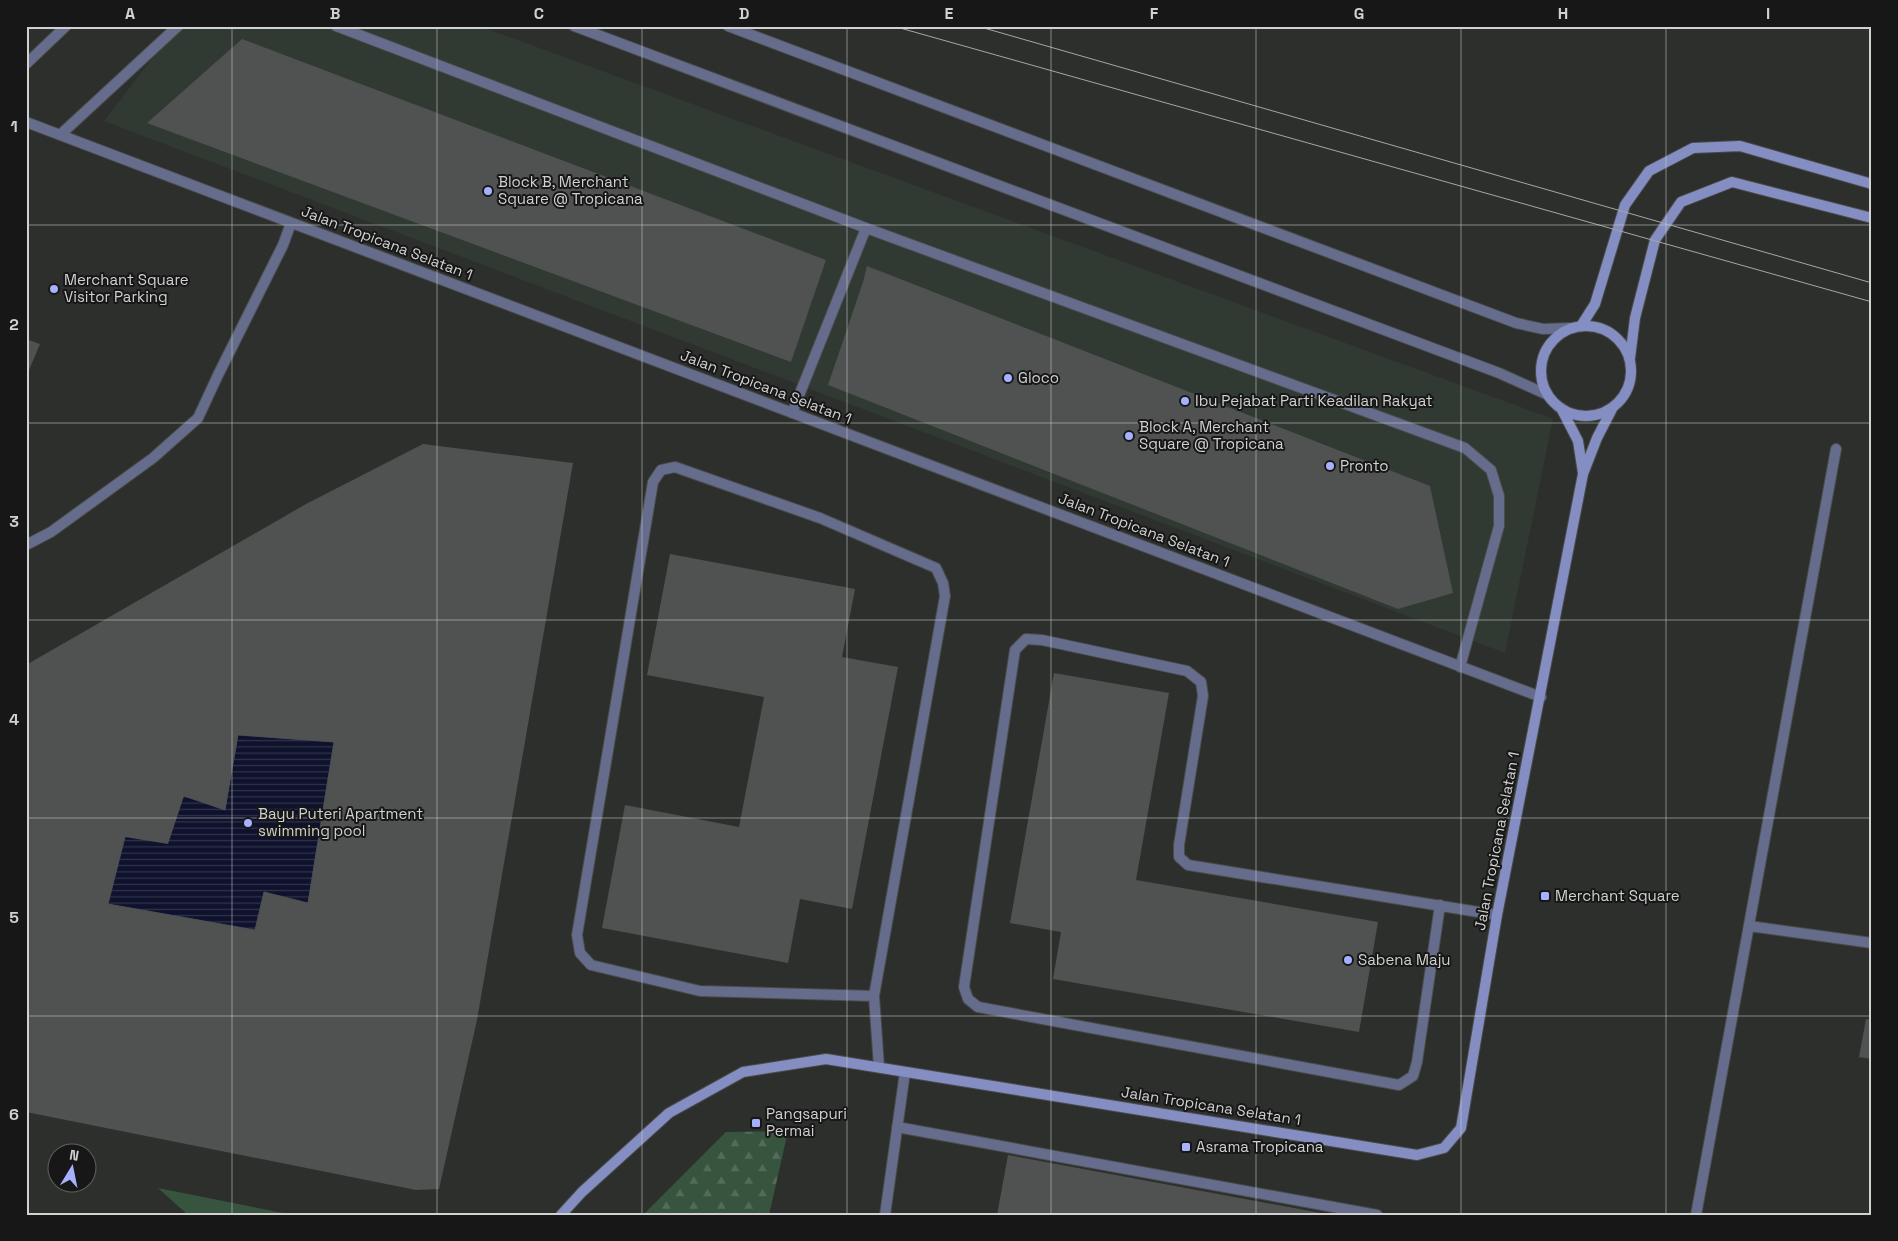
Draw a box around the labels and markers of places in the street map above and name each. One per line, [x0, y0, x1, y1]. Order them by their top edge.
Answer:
place label: Block B, Merchant Square @ Tropicana [498, 172, 643, 208]
marker: Block B, Merchant Square @ Tropicana [482, 185, 494, 197]
place label: Merchant Square Visitor Parking [64, 270, 189, 306]
marker: Merchant Square Visitor Parking [48, 283, 60, 295]
place label: Gloco [1018, 368, 1059, 387]
marker: Gloco [1002, 372, 1014, 384]
place label: Ibu Pejabat Parti Keadilan Rakyat [1195, 391, 1433, 410]
marker: Ibu Pejabat Parti Keadilan Rakyat [1179, 395, 1191, 407]
place label: Block A, Merchant Square @ Tropicana [1139, 417, 1284, 453]
marker: Block A, Merchant Square @ Tropicana [1123, 430, 1135, 442]
place label: Pronto [1340, 456, 1389, 475]
marker: Pronto [1324, 460, 1336, 472]
place label: Bayu Puteri Apartment swimming pool [258, 804, 423, 840]
marker: Bayu Puteri Apartment swimming pool [242, 817, 254, 829]
place label: Merchant Square [1555, 886, 1680, 905]
marker: Merchant Square [1539, 890, 1551, 902]
place label: Sabena Maju [1358, 950, 1451, 969]
marker: Sabena Maju [1342, 954, 1354, 966]
place label: Pangsapuri Permai [766, 1104, 847, 1140]
marker: Pangsapuri Permai [750, 1117, 762, 1129]
place label: Asrama Tropicana [1196, 1137, 1324, 1156]
marker: Asrama Tropicana [1180, 1141, 1192, 1153]

